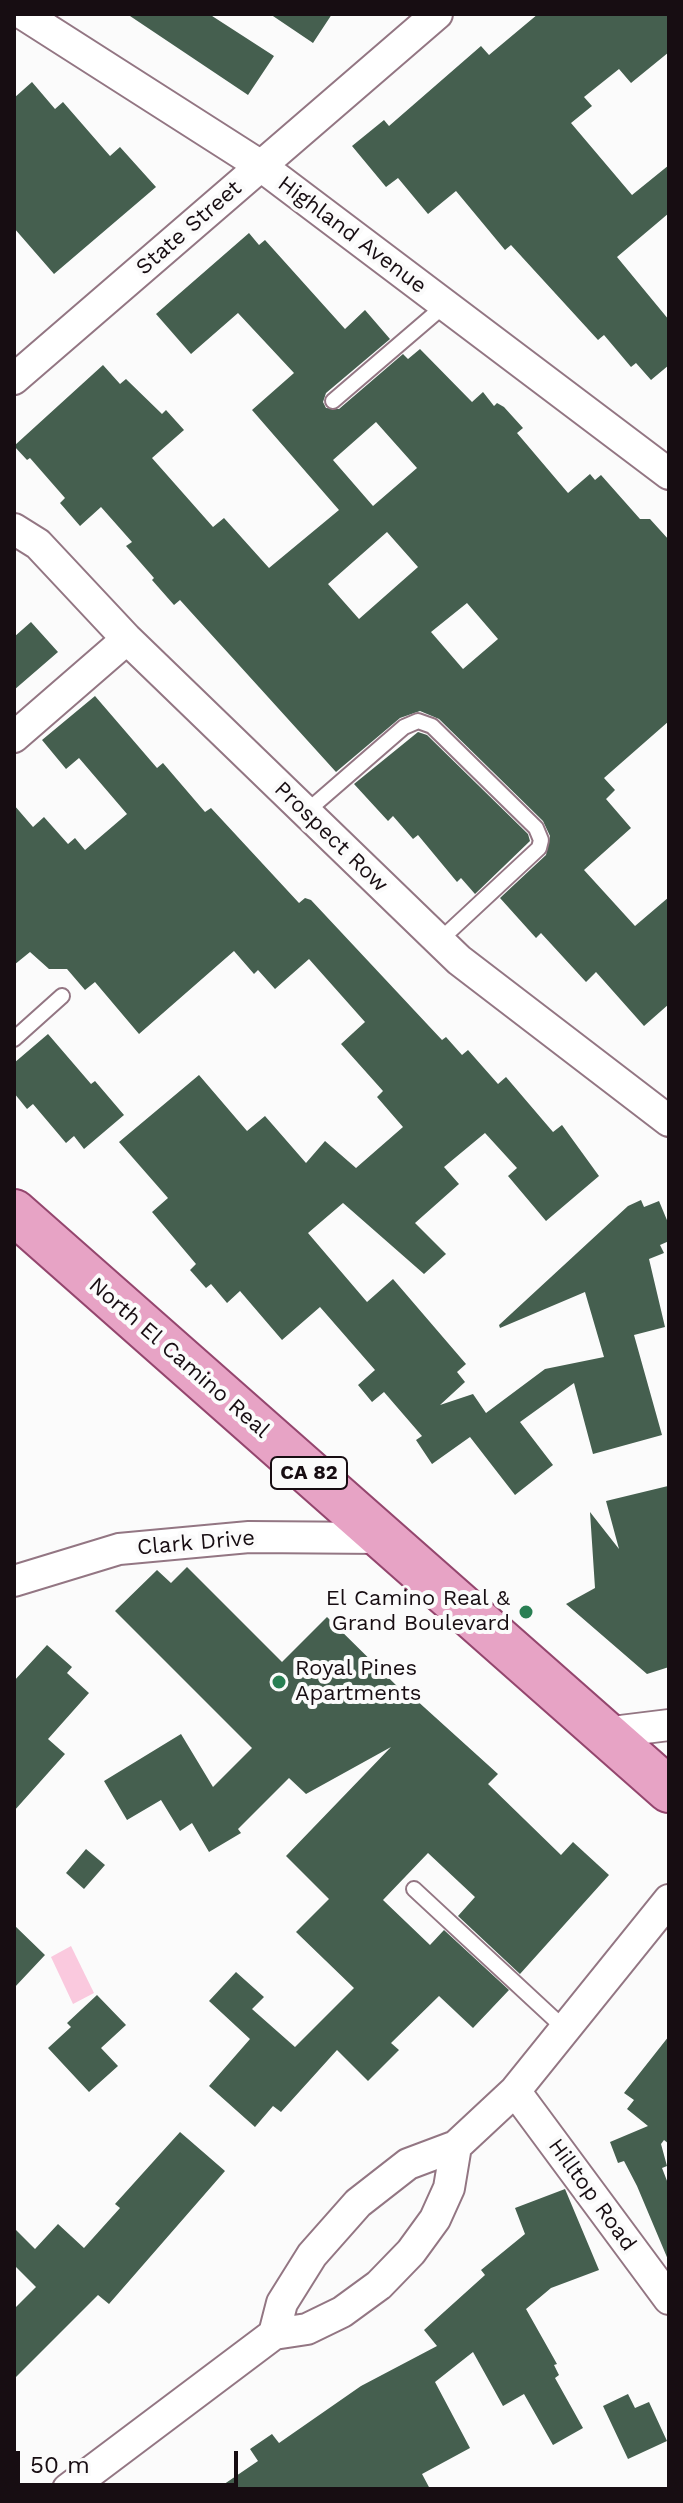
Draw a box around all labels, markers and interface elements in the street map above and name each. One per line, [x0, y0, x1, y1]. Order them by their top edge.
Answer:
street label: Highland Avenue [272, 171, 432, 299]
street label: State Street [131, 175, 247, 281]
street label: Prospect Row [269, 776, 393, 898]
street label: North El Camino Real [83, 1272, 275, 1444]
road number: CA 82 [271, 1457, 347, 1489]
street label: Clark Drive [136, 1525, 256, 1561]
place label: El Camino Real & Grand Boulevard [326, 1586, 510, 1638]
marker: El Camino Real & Grand Boulevard [517, 1603, 535, 1621]
place label: Royal Pines Apartments [295, 1656, 421, 1708]
marker: Royal Pines Apartments [270, 1673, 288, 1691]
street label: Hilltop Road [542, 2134, 642, 2256]
scale bar [20, 2435, 242, 2485]
text: 50 m [30, 2451, 90, 2479]

